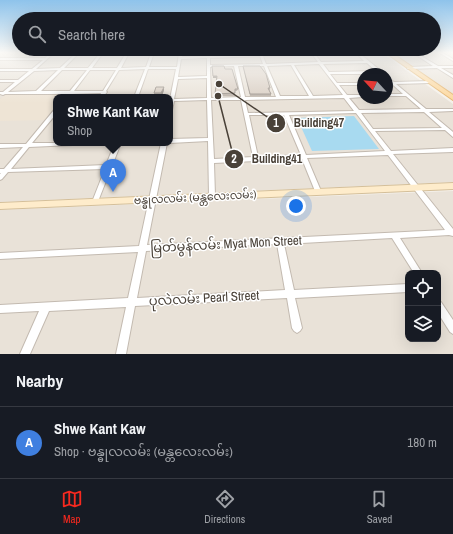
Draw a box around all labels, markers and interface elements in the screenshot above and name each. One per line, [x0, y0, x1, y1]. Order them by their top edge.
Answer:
search box [12, 12, 441, 56]
icon: search [26, 23, 48, 45]
text: Search here [58, 24, 125, 45]
north arrow [357, 68, 393, 104]
popup [53, 94, 173, 146]
text: Shwe Kant Kaw [67, 101, 159, 122]
callout: Building47 [266, 111, 352, 135]
text: 1 [273, 115, 279, 131]
text: Building47 [294, 115, 345, 131]
text: Shop [67, 122, 92, 139]
callout: Building41 [224, 147, 310, 171]
text: 2 [231, 151, 237, 167]
text: Building41 [252, 151, 303, 167]
pin: A [100, 159, 126, 192]
street label: ဗန္ဓုလလမ်း (မန္တလေးလမ်း) [133, 187, 257, 209]
your location [286, 196, 306, 216]
street label: မြတ်မွန်လမ်း Myat Mon Street [150, 232, 302, 258]
map controls [405, 270, 441, 342]
button: locate [405, 270, 441, 306]
street label: ပုလဲလမ်း Pearl Street [148, 287, 260, 311]
button: layers [405, 306, 441, 342]
text: Nearby [16, 369, 63, 392]
text: Shwe Kant Kaw [54, 418, 146, 439]
text: A [25, 434, 33, 451]
text: 180 m [407, 434, 437, 451]
text: Shop · ဗန္ဓုလလမ်း (မန္တလေးလမ်း) [54, 443, 233, 460]
tab: Map [61, 488, 83, 526]
tab: Directions [204, 488, 245, 526]
tab: Saved [367, 488, 392, 526]

